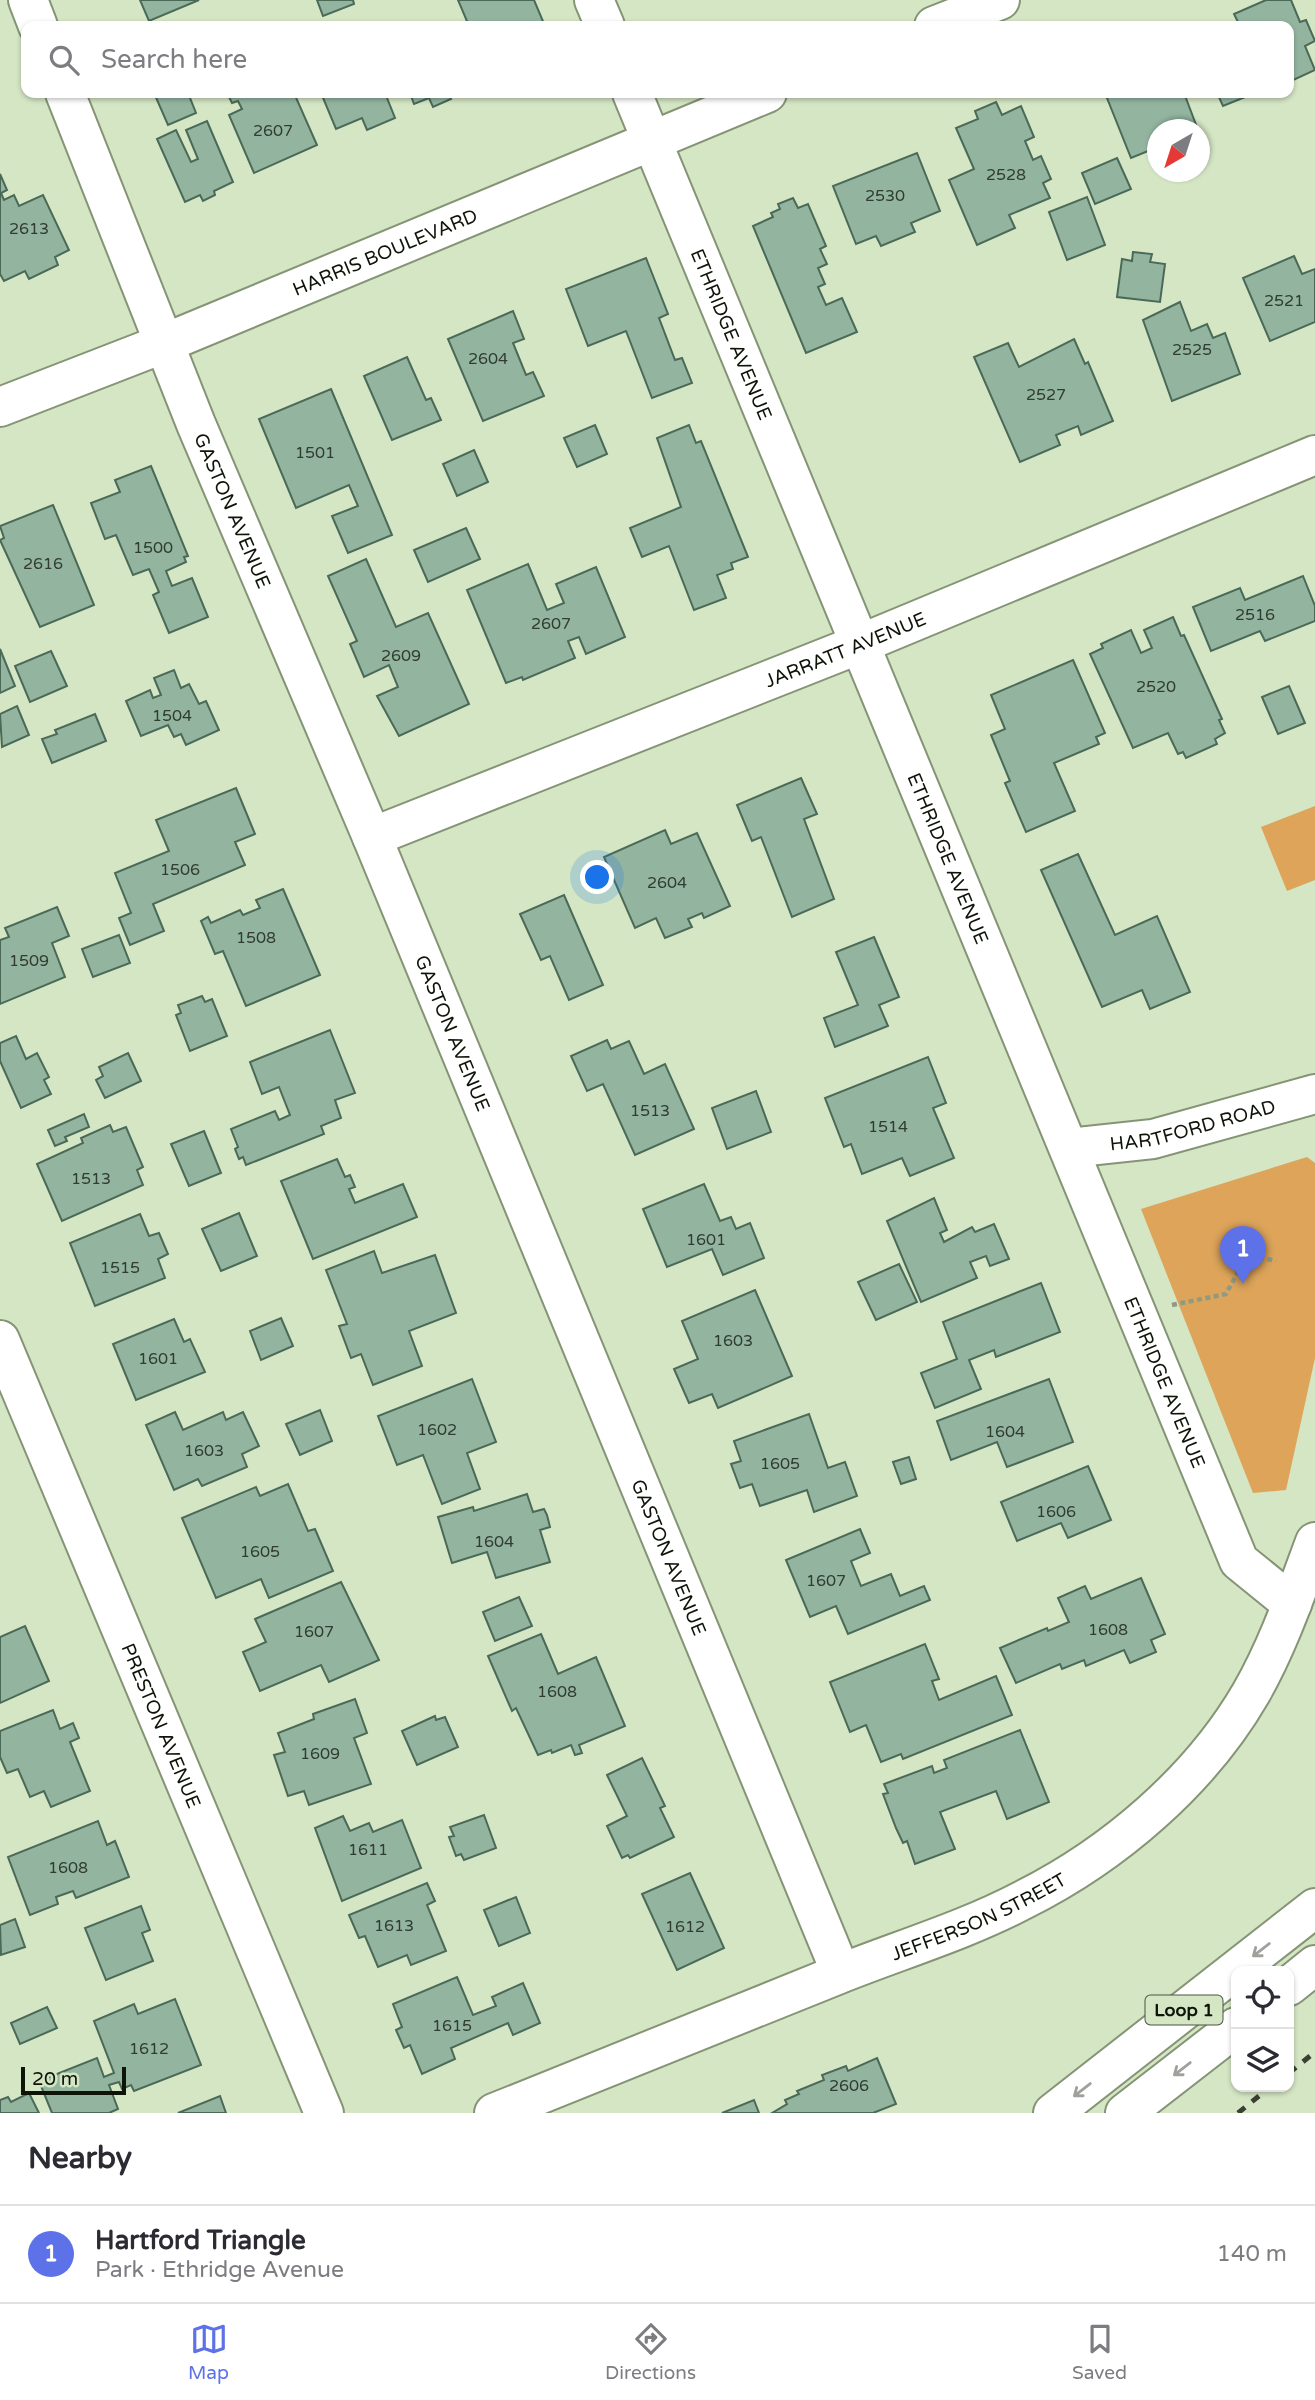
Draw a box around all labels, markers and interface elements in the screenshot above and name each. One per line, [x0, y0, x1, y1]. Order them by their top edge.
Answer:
search box [21, 21, 1294, 98]
icon: search [45, 41, 83, 79]
text: Search here [101, 44, 247, 75]
north arrow [1147, 119, 1210, 182]
house number: 2607 [253, 121, 293, 141]
house number: 2528 [986, 165, 1026, 185]
house number: 2530 [865, 186, 905, 206]
street label: HARRIS BOULEVARD [289, 204, 481, 301]
house number: 2613 [9, 219, 49, 239]
street label: ETHRIDGE AVENUE [686, 246, 776, 423]
house number: 2521 [1264, 291, 1304, 311]
house number: 2525 [1172, 340, 1212, 360]
house number: 2604 [468, 349, 508, 369]
house number: 2527 [1026, 385, 1066, 405]
street label: GASTON AVENUE [189, 430, 275, 592]
house number: 1501 [295, 443, 335, 463]
house number: 1500 [133, 538, 173, 558]
house number: 2616 [23, 554, 63, 574]
house number: 2516 [1235, 605, 1275, 625]
street label: JARRATT AVENUE [762, 608, 929, 693]
house number: 2607 [531, 614, 571, 634]
house number: 2609 [381, 646, 421, 666]
house number: 2520 [1136, 677, 1176, 697]
house number: 1504 [152, 706, 192, 726]
street label: ETHRIDGE AVENUE [902, 770, 993, 947]
house number: 1506 [160, 860, 200, 880]
your location [580, 860, 614, 894]
house number: 2604 [647, 873, 687, 893]
house number: 1508 [236, 928, 276, 948]
house number: 1509 [9, 951, 49, 971]
street label: GASTON AVENUE [410, 952, 494, 1115]
street label: HARTFORD ROAD [1109, 1095, 1278, 1156]
house number: 1513 [630, 1101, 670, 1121]
house number: 1514 [868, 1117, 908, 1137]
house number: 1513 [71, 1169, 111, 1189]
pin: 1 [1220, 1226, 1266, 1284]
house number: 1601 [686, 1230, 726, 1250]
house number: 1515 [100, 1258, 140, 1278]
street label: ETHRIDGE AVENUE [1119, 1294, 1209, 1471]
house number: 1603 [713, 1331, 753, 1351]
house number: 1601 [138, 1349, 178, 1369]
house number: 1602 [417, 1420, 457, 1440]
house number: 1604 [985, 1422, 1025, 1442]
house number: 1603 [184, 1441, 224, 1461]
house number: 1605 [760, 1454, 800, 1474]
street label: GASTON AVENUE [626, 1476, 710, 1639]
house number: 1606 [1036, 1502, 1076, 1522]
house number: 1604 [474, 1532, 514, 1552]
house number: 1605 [240, 1542, 280, 1562]
house number: 1607 [806, 1571, 846, 1591]
house number: 1608 [1088, 1620, 1128, 1640]
house number: 1607 [294, 1622, 334, 1642]
street label: PRESTON AVENUE [116, 1640, 205, 1812]
house number: 1608 [537, 1682, 577, 1702]
house number: 1609 [300, 1744, 340, 1764]
house number: 1611 [348, 1840, 388, 1860]
house number: 1608 [48, 1858, 88, 1878]
street label: JEFFERSON STREET [888, 1868, 1071, 1965]
house number: 1613 [374, 1916, 414, 1936]
house number: 1612 [665, 1917, 705, 1937]
one-way arrow [1253, 1942, 1271, 1958]
map controls [1231, 1966, 1294, 2092]
button: locate [1231, 1966, 1294, 2029]
road number: Loop 1 [1146, 1996, 1222, 2024]
house number: 1615 [432, 2016, 472, 2036]
button: layers [1231, 2029, 1294, 2092]
house number: 1612 [129, 2039, 169, 2059]
one-way arrow [1174, 2061, 1192, 2076]
scale bar [21, 2064, 126, 2096]
text: 20 m [32, 2068, 78, 2090]
house number: 2606 [829, 2076, 869, 2096]
one-way arrow [1073, 2083, 1092, 2098]
text: Nearby [28, 2140, 132, 2177]
text: Hartford Triangle [95, 2225, 306, 2256]
text: 1 [44, 2240, 58, 2268]
text: 140 m [1217, 2240, 1287, 2268]
text: Park · Ethridge Avenue [95, 2256, 344, 2284]
tab: Map [188, 2320, 229, 2384]
tab: Directions [605, 2320, 696, 2384]
tab: Saved [1072, 2320, 1127, 2384]

